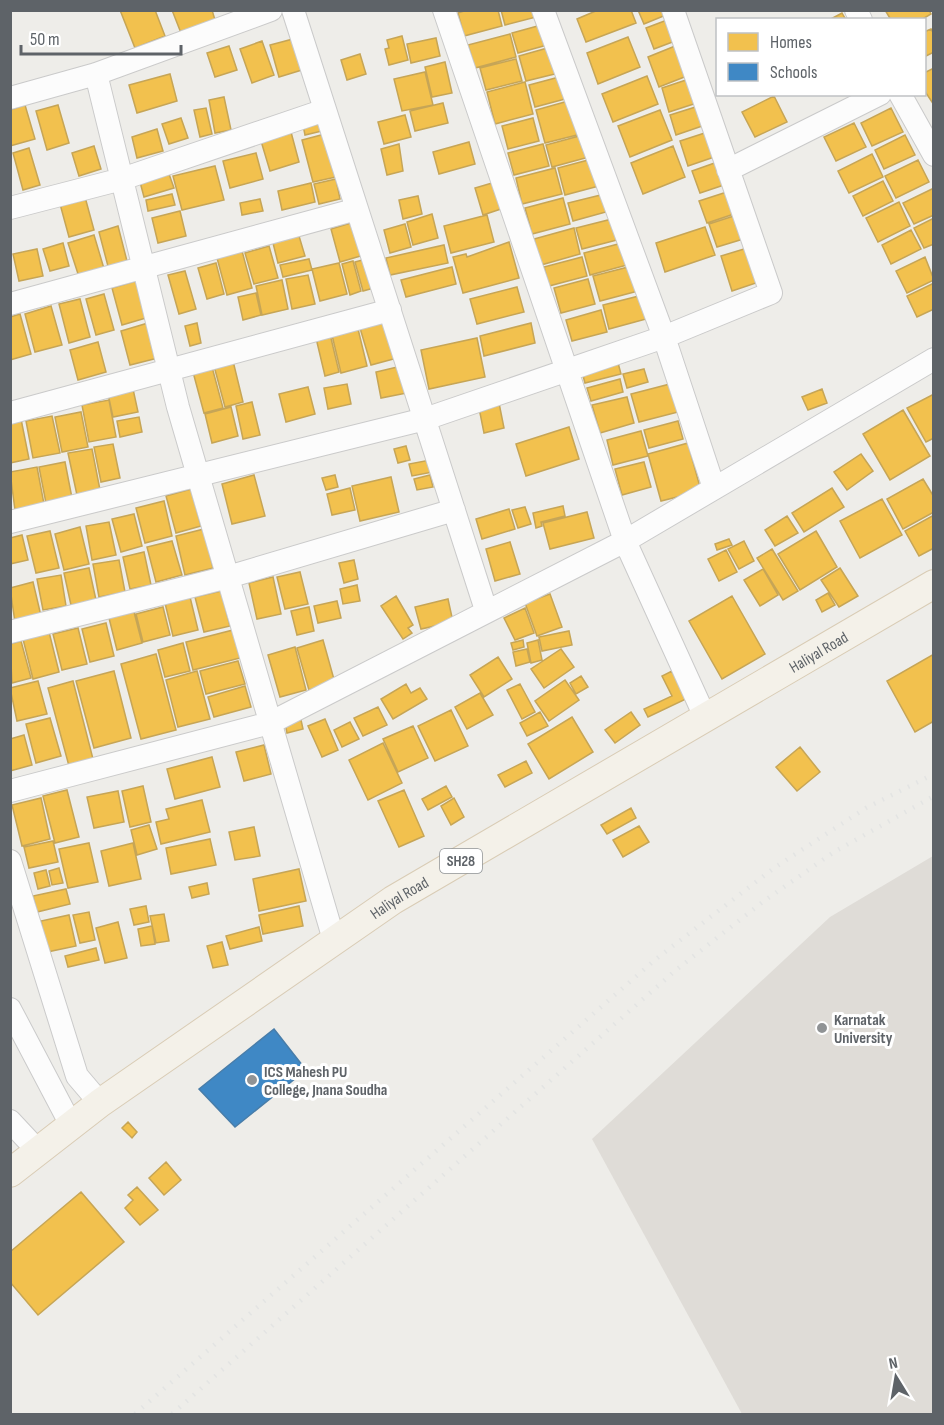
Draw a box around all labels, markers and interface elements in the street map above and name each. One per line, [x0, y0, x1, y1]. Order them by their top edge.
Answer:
scale bar [21, 18, 182, 56]
legend [716, 18, 926, 96]
text: 50 m [30, 29, 60, 50]
text: Homes [770, 32, 812, 53]
text: Schools [770, 62, 817, 83]
street label: Haliyal Road [786, 628, 852, 677]
road number: SH28 [440, 849, 482, 873]
street label: Haliyal Road [367, 873, 432, 924]
place label: Karnatak University [834, 1011, 893, 1048]
marker: Karnatak University [815, 1021, 829, 1035]
place label: ICS Mahesh PU College, Jnana Soudha [264, 1063, 387, 1100]
marker: ICS Mahesh PU College, Jnana Soudha [245, 1073, 259, 1087]
north arrow [866, 1347, 926, 1407]
text: N [887, 1354, 899, 1374]

